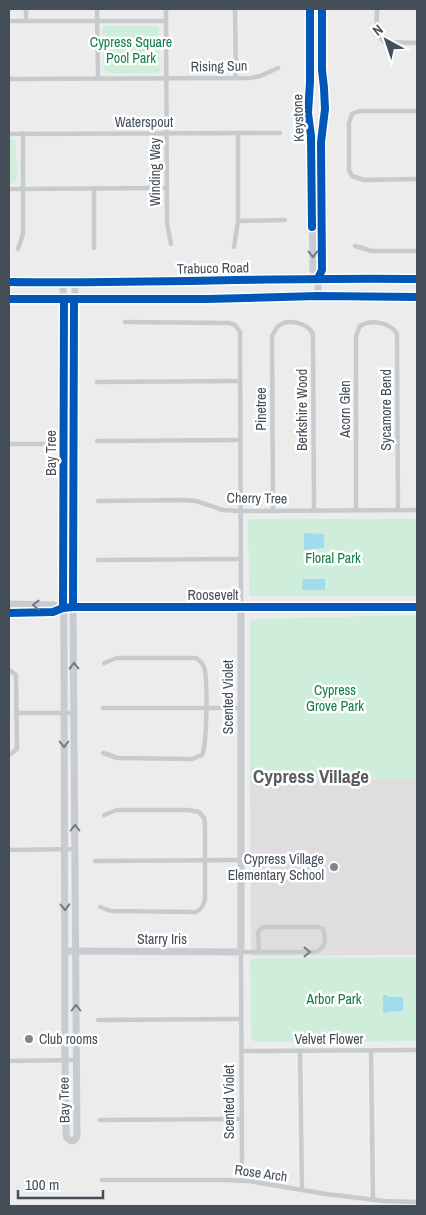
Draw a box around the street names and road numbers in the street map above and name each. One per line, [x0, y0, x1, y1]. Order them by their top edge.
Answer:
street label: Rising Sun [190, 57, 248, 75]
street label: Keystone [288, 94, 308, 142]
street label: Waterspout [115, 113, 173, 131]
street label: Winding Way [146, 138, 164, 206]
street label: Trabuco Road [177, 258, 249, 278]
street label: Berkshire Wood [293, 369, 311, 451]
street label: Sycamore Bend [377, 369, 395, 451]
street label: Acorn Glen [336, 380, 354, 439]
street label: Pinetree [252, 387, 270, 431]
street label: Bay Tree [42, 430, 60, 476]
street label: Cherry Tree [227, 488, 287, 508]
street label: Roosevelt [187, 586, 239, 604]
street label: Scented Violet [219, 660, 237, 734]
street label: Starry Iris [137, 930, 187, 948]
street label: Velvet Flower [295, 1030, 364, 1048]
street label: Scented Violet [220, 1065, 238, 1139]
street label: Bay Tree [55, 1077, 73, 1123]
street label: Rose Arch [234, 1160, 288, 1186]

